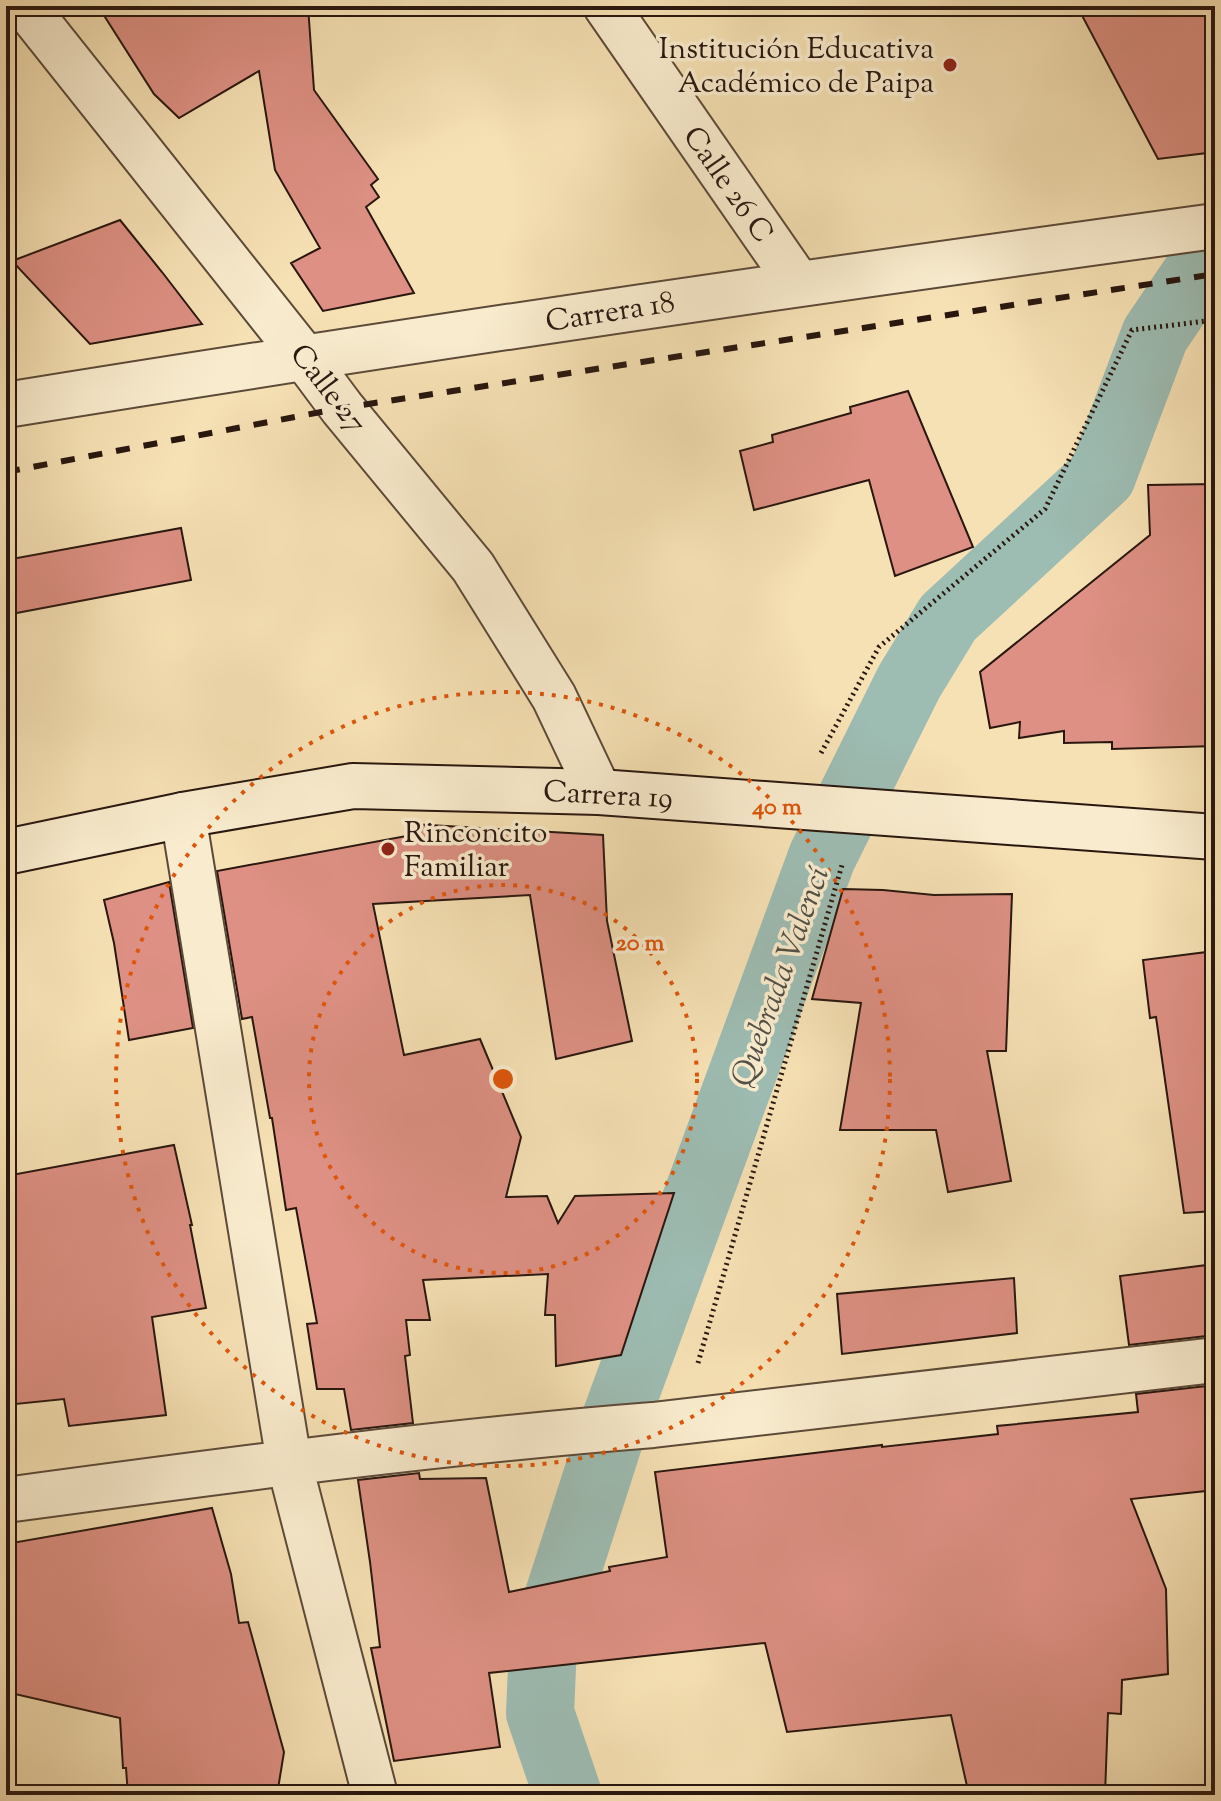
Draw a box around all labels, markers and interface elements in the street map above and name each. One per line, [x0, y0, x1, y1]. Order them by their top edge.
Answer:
place label: Institución Educativa Académico de Paipa [659, 29, 934, 106]
marker: Institución Educativa Académico de Paipa [941, 56, 959, 74]
street label: Calle 26 C [671, 118, 783, 253]
street label: Carrera 18 [543, 282, 678, 345]
street label: Calle 27 [278, 336, 376, 444]
street label: Carrera 19 [542, 772, 674, 821]
text: 40 m [751, 791, 802, 825]
place label: Rinconcito Familiar [404, 813, 548, 890]
marker: Rinconcito Familiar [379, 840, 397, 858]
water label: Quebrada Valencí [721, 860, 843, 1093]
text: 20 m [616, 927, 665, 961]
centre of rings [489, 1065, 517, 1093]

